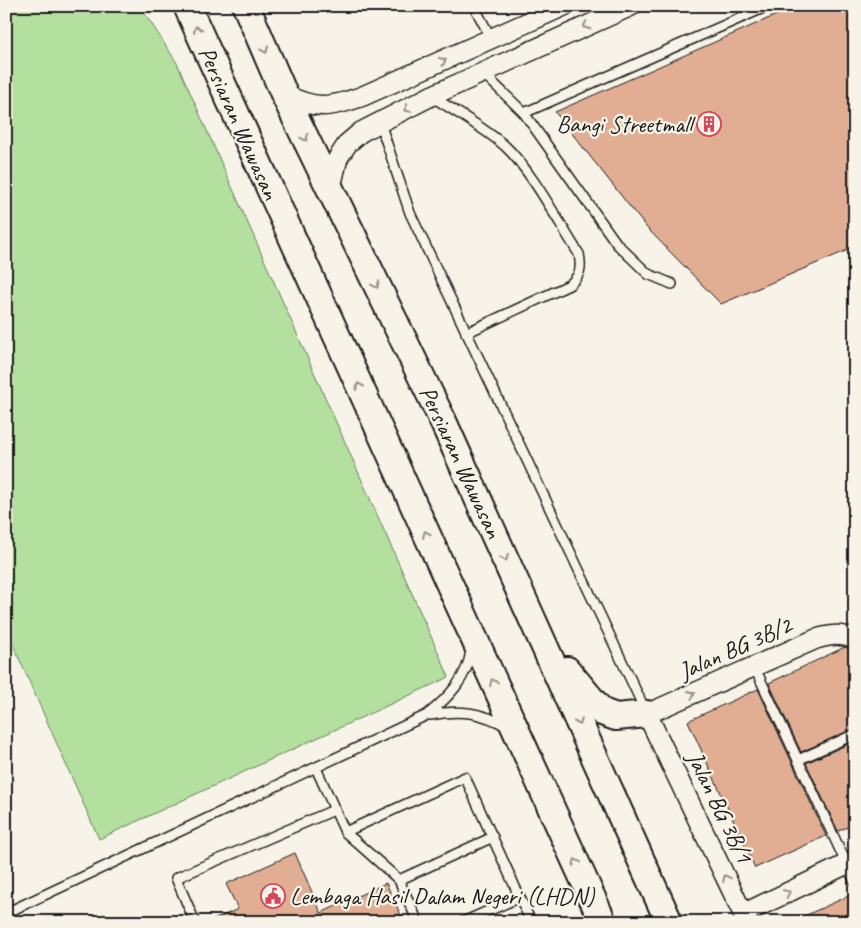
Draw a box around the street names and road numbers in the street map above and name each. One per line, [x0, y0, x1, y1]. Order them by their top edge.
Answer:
street label: Persiaran Wawasan [192, 42, 287, 205]
street label: Persiaran Wawasan [413, 381, 510, 544]
street label: Jalan BG 3B/2 [673, 609, 798, 687]
street label: Jalan BG 3B/1 [680, 746, 760, 869]

